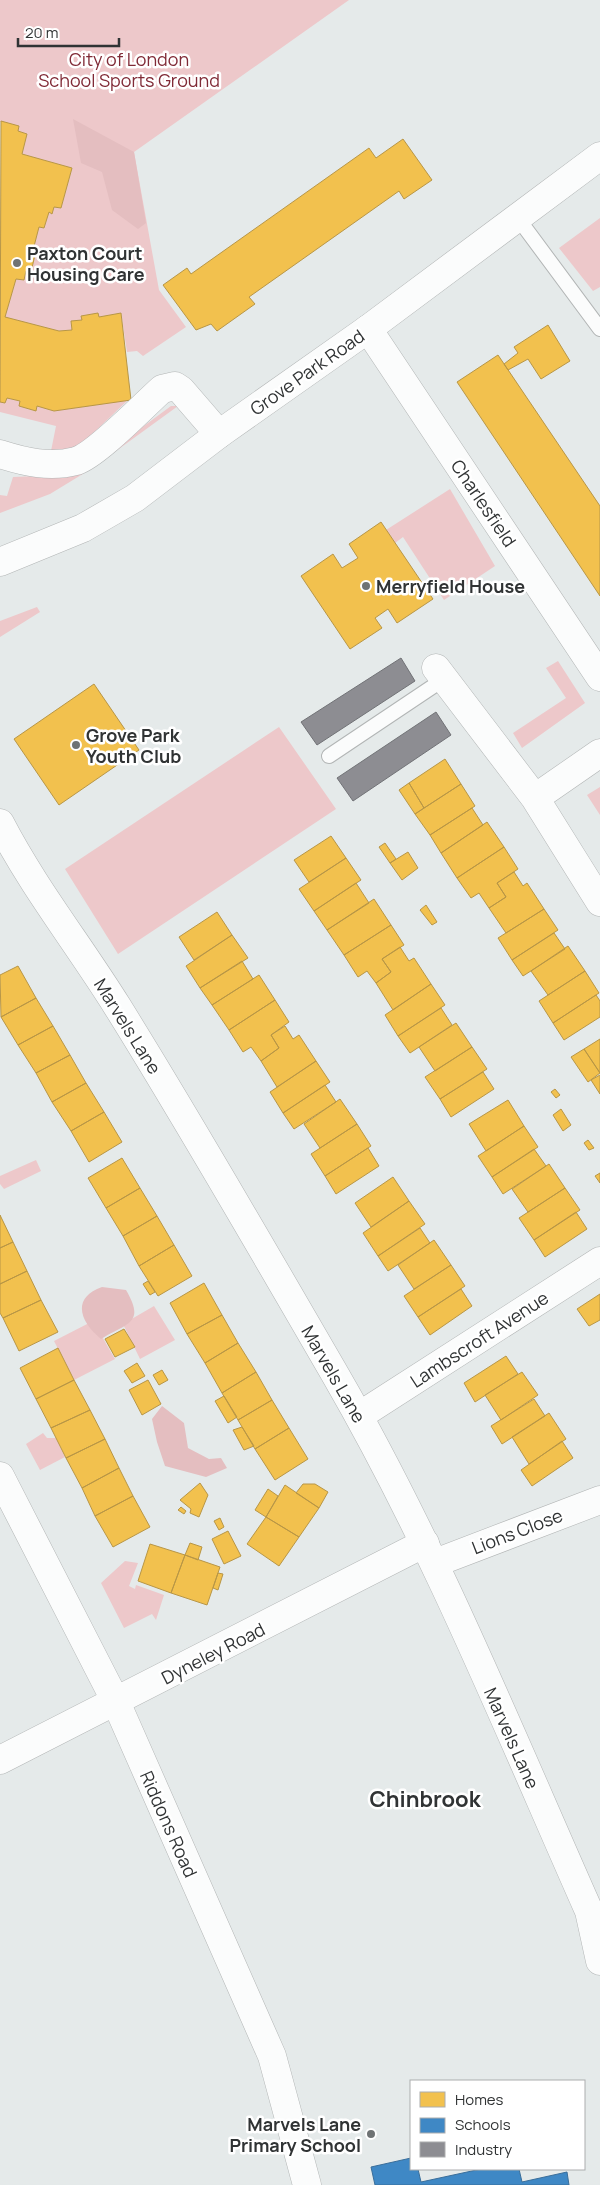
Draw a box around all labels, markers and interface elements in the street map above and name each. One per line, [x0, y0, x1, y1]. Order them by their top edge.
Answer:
scale bar [18, 15, 119, 47]
text: 20 m [25, 22, 58, 43]
park label: City of London School Sports Ground [38, 47, 220, 92]
place label: Paxton Court Housing Care [27, 241, 145, 286]
marker: Paxton Court Housing Care [11, 257, 23, 269]
street label: Grove Park Road [245, 324, 369, 420]
street label: Charlesfield [446, 455, 522, 551]
place label: Merryfield House [376, 574, 525, 598]
marker: Merryfield House [360, 580, 372, 592]
place label: Grove Park Youth Club [86, 723, 181, 768]
marker: Grove Park Youth Club [70, 739, 82, 751]
street label: Marvels Lane [89, 974, 167, 1078]
street label: Lambscroft Avenue [405, 1285, 553, 1393]
street label: Marvels Lane [296, 1321, 372, 1427]
street label: Lions Close [468, 1503, 566, 1559]
street label: Dyneley Road [157, 1617, 269, 1689]
street label: Marvels Lane [479, 1684, 545, 1792]
street label: Riddons Road [135, 1767, 203, 1881]
district label: Chinbrook [369, 1784, 482, 1814]
legend [410, 2080, 585, 2170]
text: Homes [455, 2089, 504, 2110]
place label: Marvels Lane Primary School [229, 2112, 361, 2157]
text: Schools [455, 2114, 511, 2135]
marker: Marvels Lane Primary School [365, 2128, 377, 2140]
text: Industry [455, 2139, 512, 2160]

